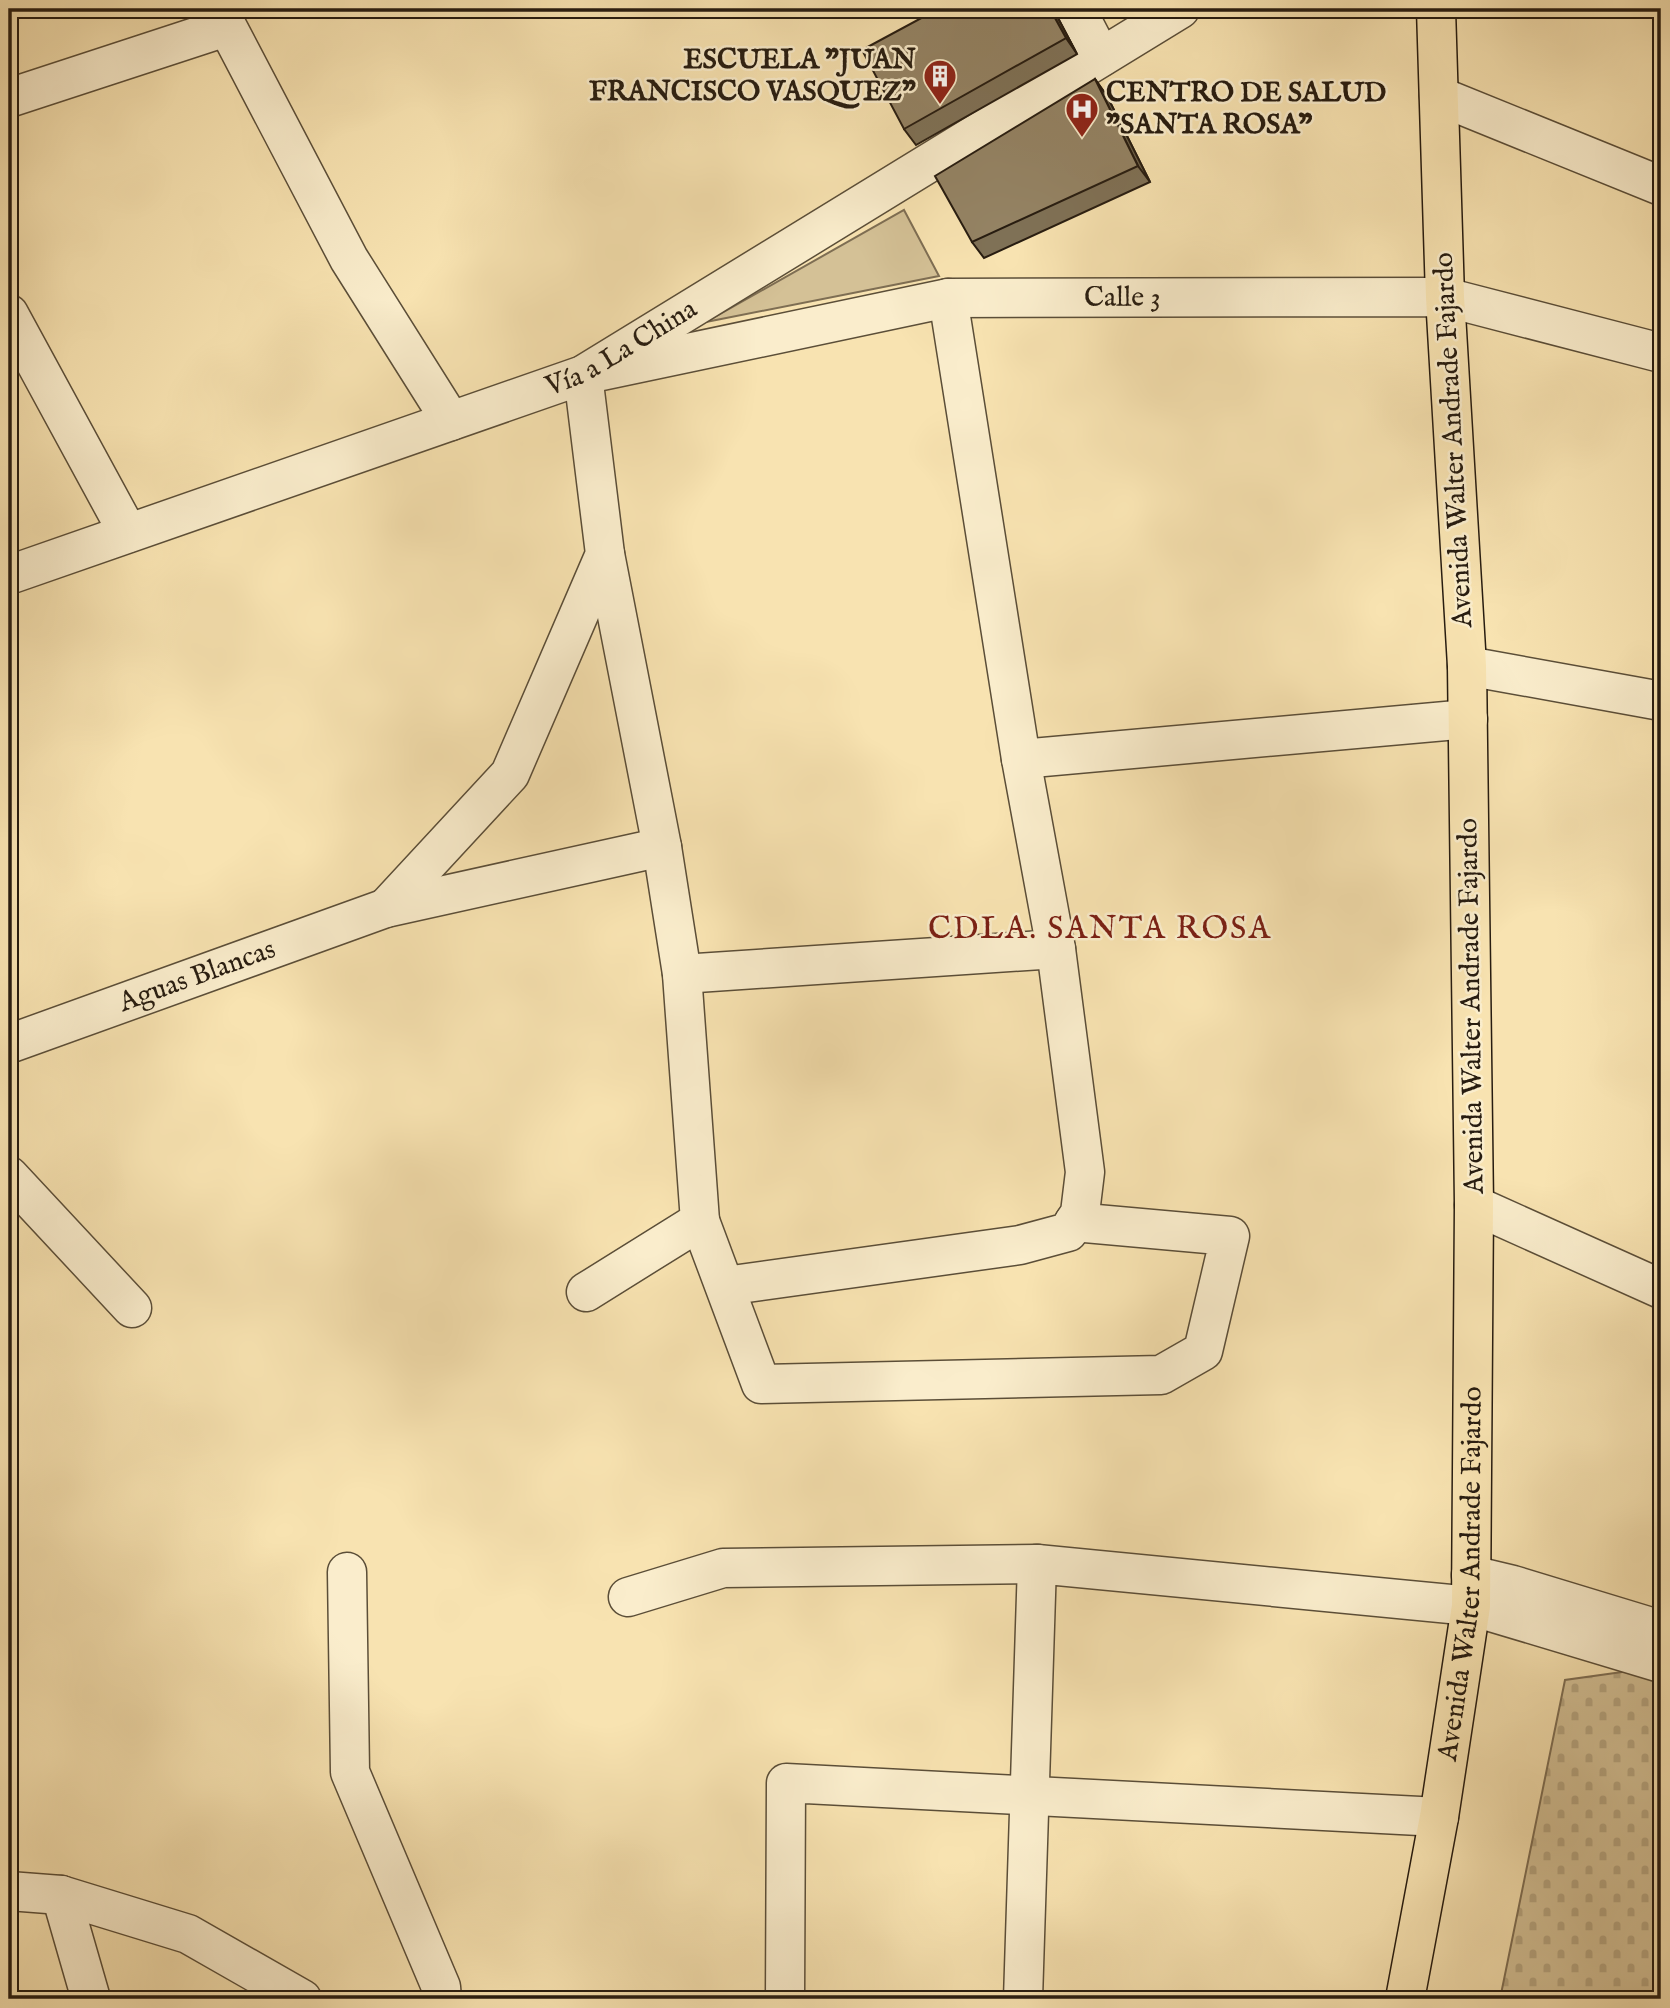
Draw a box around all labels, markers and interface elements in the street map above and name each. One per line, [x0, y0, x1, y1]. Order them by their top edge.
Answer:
place label: ESCUELA "JUAN FRANCISCO VASQUEZ" [589, 43, 916, 110]
building icon: ESCUELA "JUAN FRANCISCO VASQUEZ" [921, 57, 959, 106]
place label: CENTRO DE SALUD "SANTA ROSA" [1106, 76, 1386, 143]
hospital icon: CENTRO DE SALUD "SANTA ROSA" [1063, 90, 1101, 139]
street label: Avenida Walter Andrade Fajardo [1427, 251, 1481, 630]
street label: Calle 3 [1084, 280, 1161, 315]
street label: Vía a La China [540, 291, 704, 405]
street label: Avenida Walter Andrade Fajardo [1451, 818, 1493, 1195]
district label: CDLA. SANTA ROSA [928, 909, 1272, 950]
street label: Aguas Blancas [113, 932, 280, 1021]
street label: Avenida Walter Andrade Fajardo [1430, 1386, 1490, 1765]

